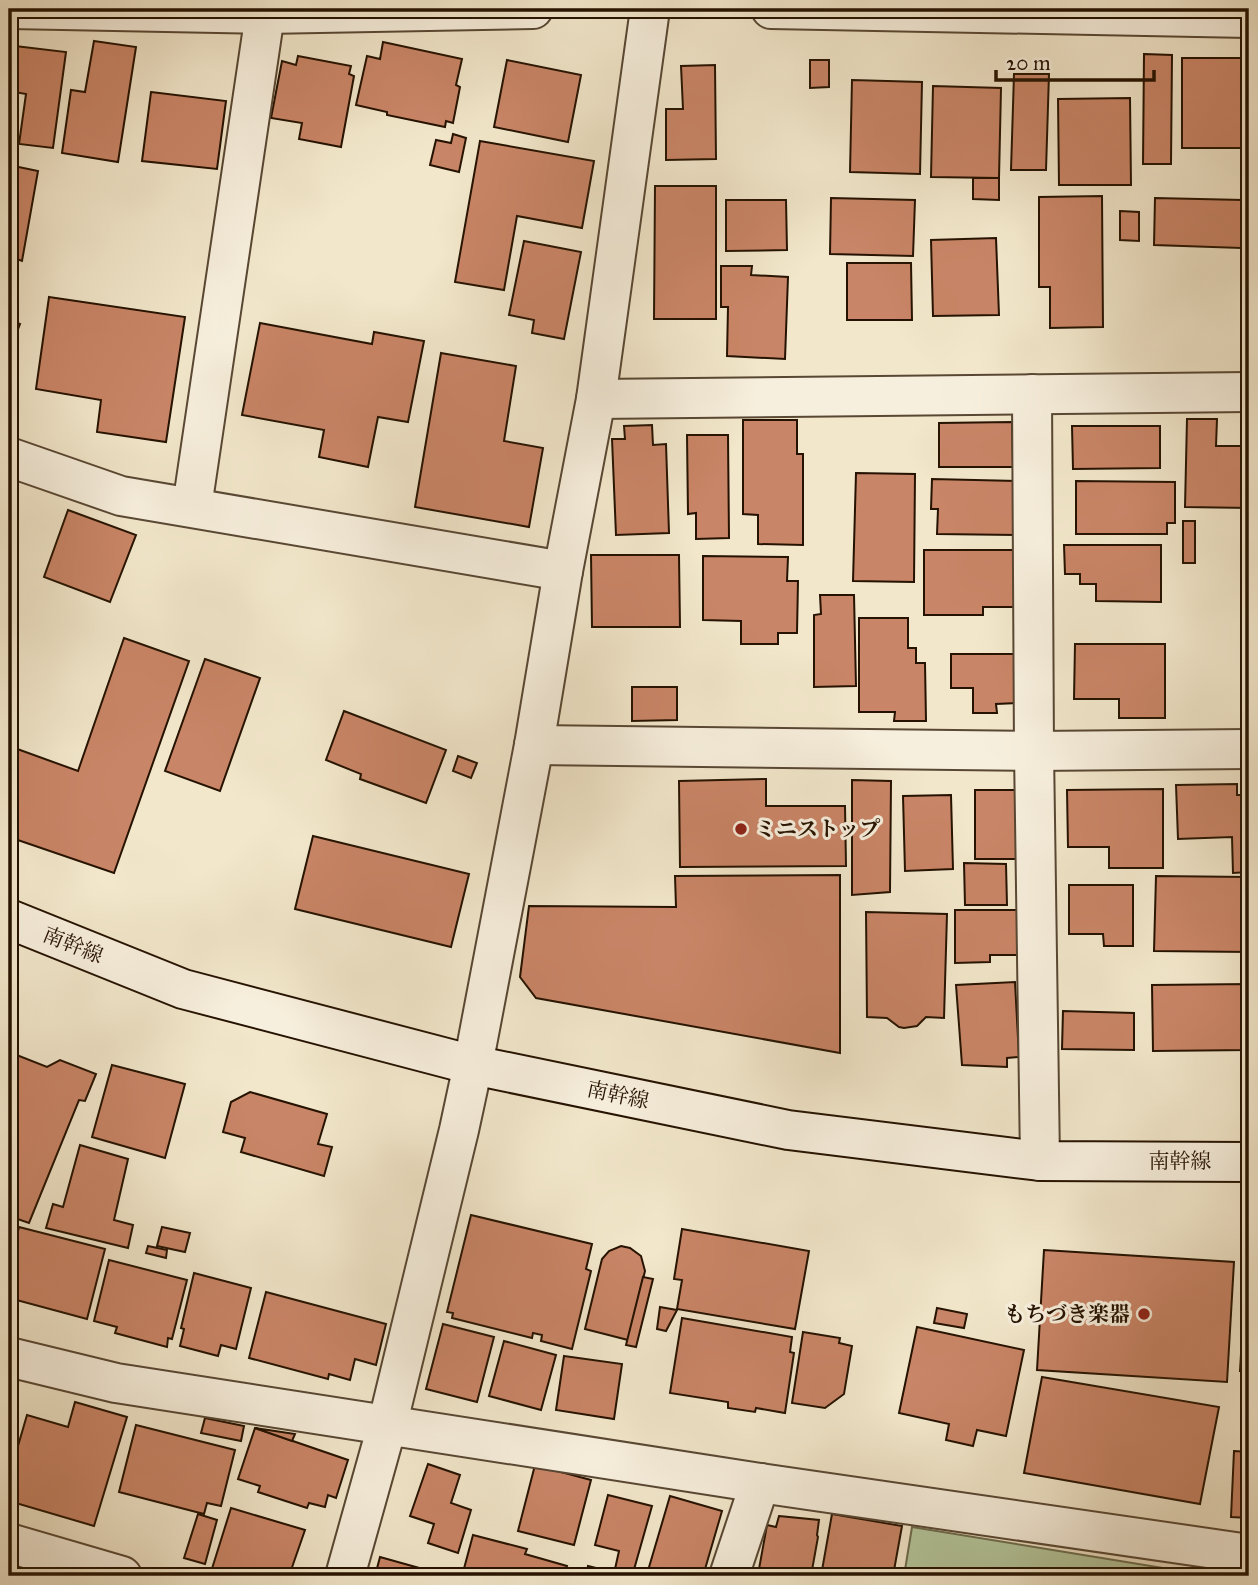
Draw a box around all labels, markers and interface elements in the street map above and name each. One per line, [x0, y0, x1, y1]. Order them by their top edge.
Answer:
scale bar [996, 38, 1153, 82]
text: 20 m [1006, 50, 1051, 76]
place label: ミニストップ [755, 816, 880, 842]
marker: ミニストップ [733, 821, 749, 837]
street label: 南幹線 [39, 921, 107, 969]
street label: 南幹線 [584, 1076, 652, 1114]
street label: 南幹線 [1149, 1148, 1212, 1174]
place label: もちづき楽器 [1004, 1301, 1130, 1327]
marker: もちづき楽器 [1136, 1306, 1152, 1322]

